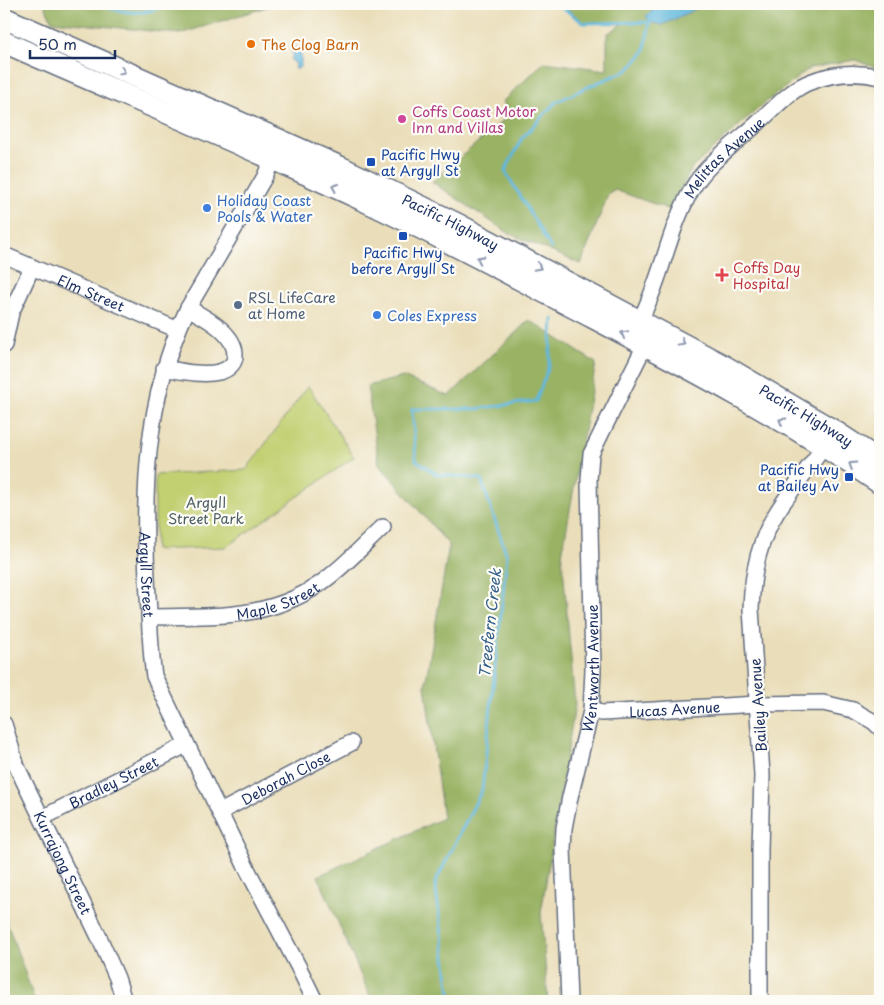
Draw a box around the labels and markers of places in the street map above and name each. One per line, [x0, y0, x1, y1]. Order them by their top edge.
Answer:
place label: The Clog Barn [261, 34, 359, 55]
marker: The Clog Barn [245, 38, 257, 50]
place label: Coffs Coast Motor Inn and Villas [412, 101, 536, 138]
marker: Coffs Coast Motor Inn and Villas [396, 113, 408, 125]
place label: Pacific Hwy at Argyll St [381, 144, 460, 181]
marker: Pacific Hwy at Argyll St [365, 156, 377, 168]
place label: Holiday Coast Pools & Water [217, 190, 313, 227]
marker: Holiday Coast Pools & Water [201, 202, 213, 214]
marker: Pacific Hwy before Argyll St [397, 230, 409, 242]
place label: Pacific Hwy before Argyll St [351, 242, 455, 279]
place label: Coffs Day Hospital [733, 257, 800, 294]
marker: Coffs Day Hospital [715, 268, 729, 282]
place label: RSL LifeCare at Home [248, 287, 336, 324]
marker: RSL LifeCare at Home [232, 299, 244, 311]
place label: Coles Express [387, 305, 477, 326]
marker: Coles Express [371, 309, 383, 321]
place label: Pacific Hwy at Bailey Av [758, 459, 840, 496]
marker: Pacific Hwy at Bailey Av [843, 471, 855, 483]

